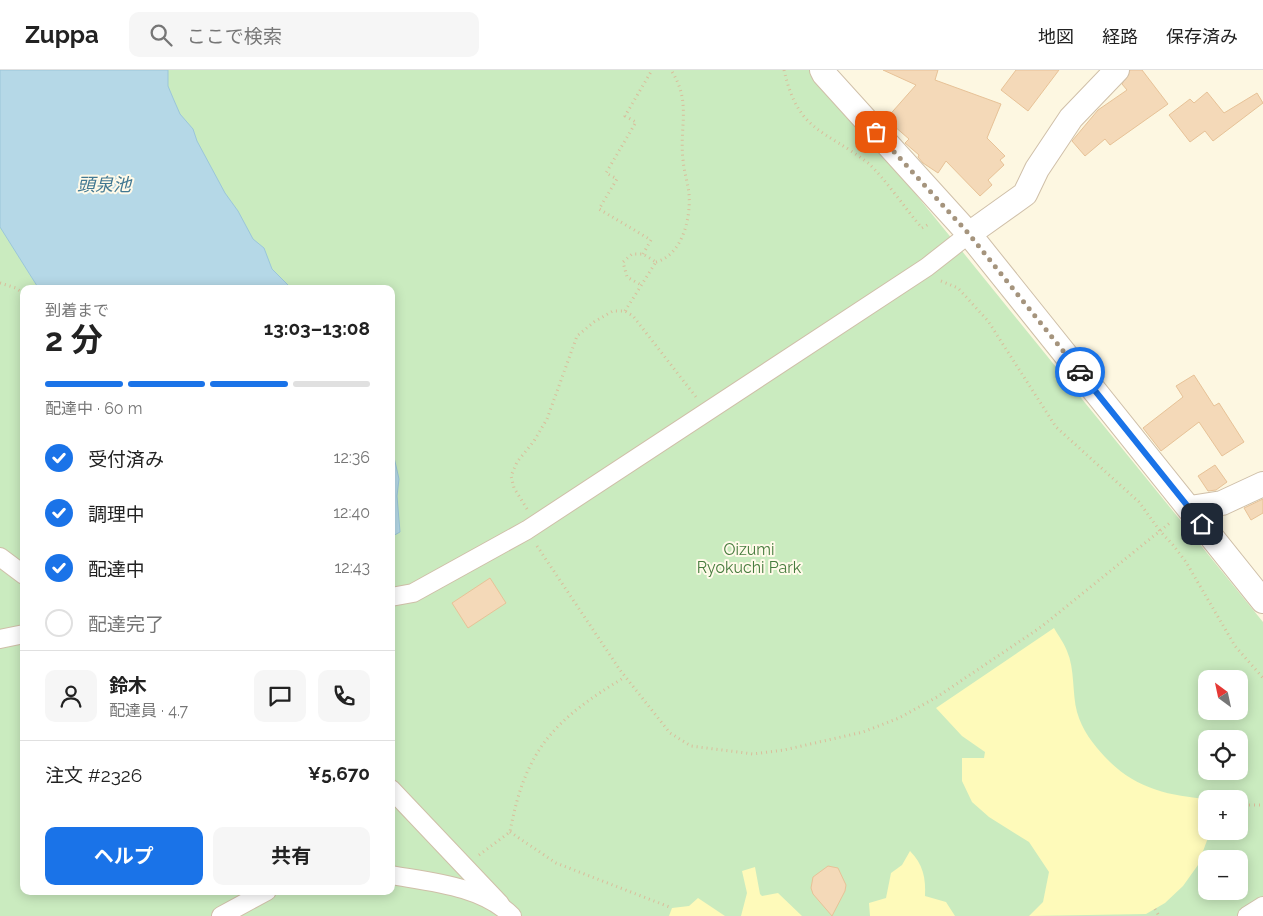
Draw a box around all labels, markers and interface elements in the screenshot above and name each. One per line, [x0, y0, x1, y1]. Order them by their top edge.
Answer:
search box [129, 12, 479, 57]
text: Zuppa [25, 20, 99, 49]
icon: search [147, 21, 175, 49]
text: ここで検索 [187, 25, 282, 47]
text: 地図 [1038, 26, 1074, 47]
text: 経路 [1102, 26, 1138, 47]
text: 保存済み [1166, 26, 1238, 47]
pin [855, 111, 897, 153]
icon: bag [862, 118, 890, 146]
water label: 頭泉池 [77, 174, 133, 195]
text: 到着まで [45, 301, 109, 320]
text: 13:03–13:08 [264, 317, 370, 339]
text: 2 分 [45, 321, 103, 358]
courier [1055, 347, 1105, 397]
icon: car [1066, 358, 1094, 386]
text: 配達中 · 60 m [45, 399, 142, 418]
icon: check [45, 444, 73, 472]
text: 受付済み [88, 448, 164, 470]
text: 12:36 [334, 448, 370, 467]
icon: check [45, 499, 73, 527]
text: 調理中 [88, 503, 145, 525]
text: 12:40 [333, 503, 370, 522]
pin [1181, 503, 1223, 545]
icon: home [1188, 510, 1216, 538]
park label: Oizumi Ryokuchi Park [697, 540, 802, 577]
icon: check [45, 554, 73, 582]
text: 配達中 [88, 558, 145, 580]
text: 12:43 [335, 558, 370, 577]
text: 配達完了 [88, 613, 164, 635]
button: person [45, 670, 97, 722]
button: chat [254, 670, 306, 722]
button: phone [318, 670, 370, 722]
north arrow [1198, 670, 1248, 720]
map controls [1198, 670, 1248, 900]
text: 鈴木 [109, 674, 147, 696]
text: 配達員 · 4.7 [109, 701, 188, 720]
button: locate [1198, 730, 1248, 780]
text: ¥5,670 [308, 762, 370, 784]
text: 注文 #2326 [45, 764, 142, 786]
button: + [1198, 790, 1248, 840]
button: ヘルプ [45, 827, 203, 885]
button: 共有 [213, 827, 370, 885]
button: − [1198, 850, 1248, 900]

